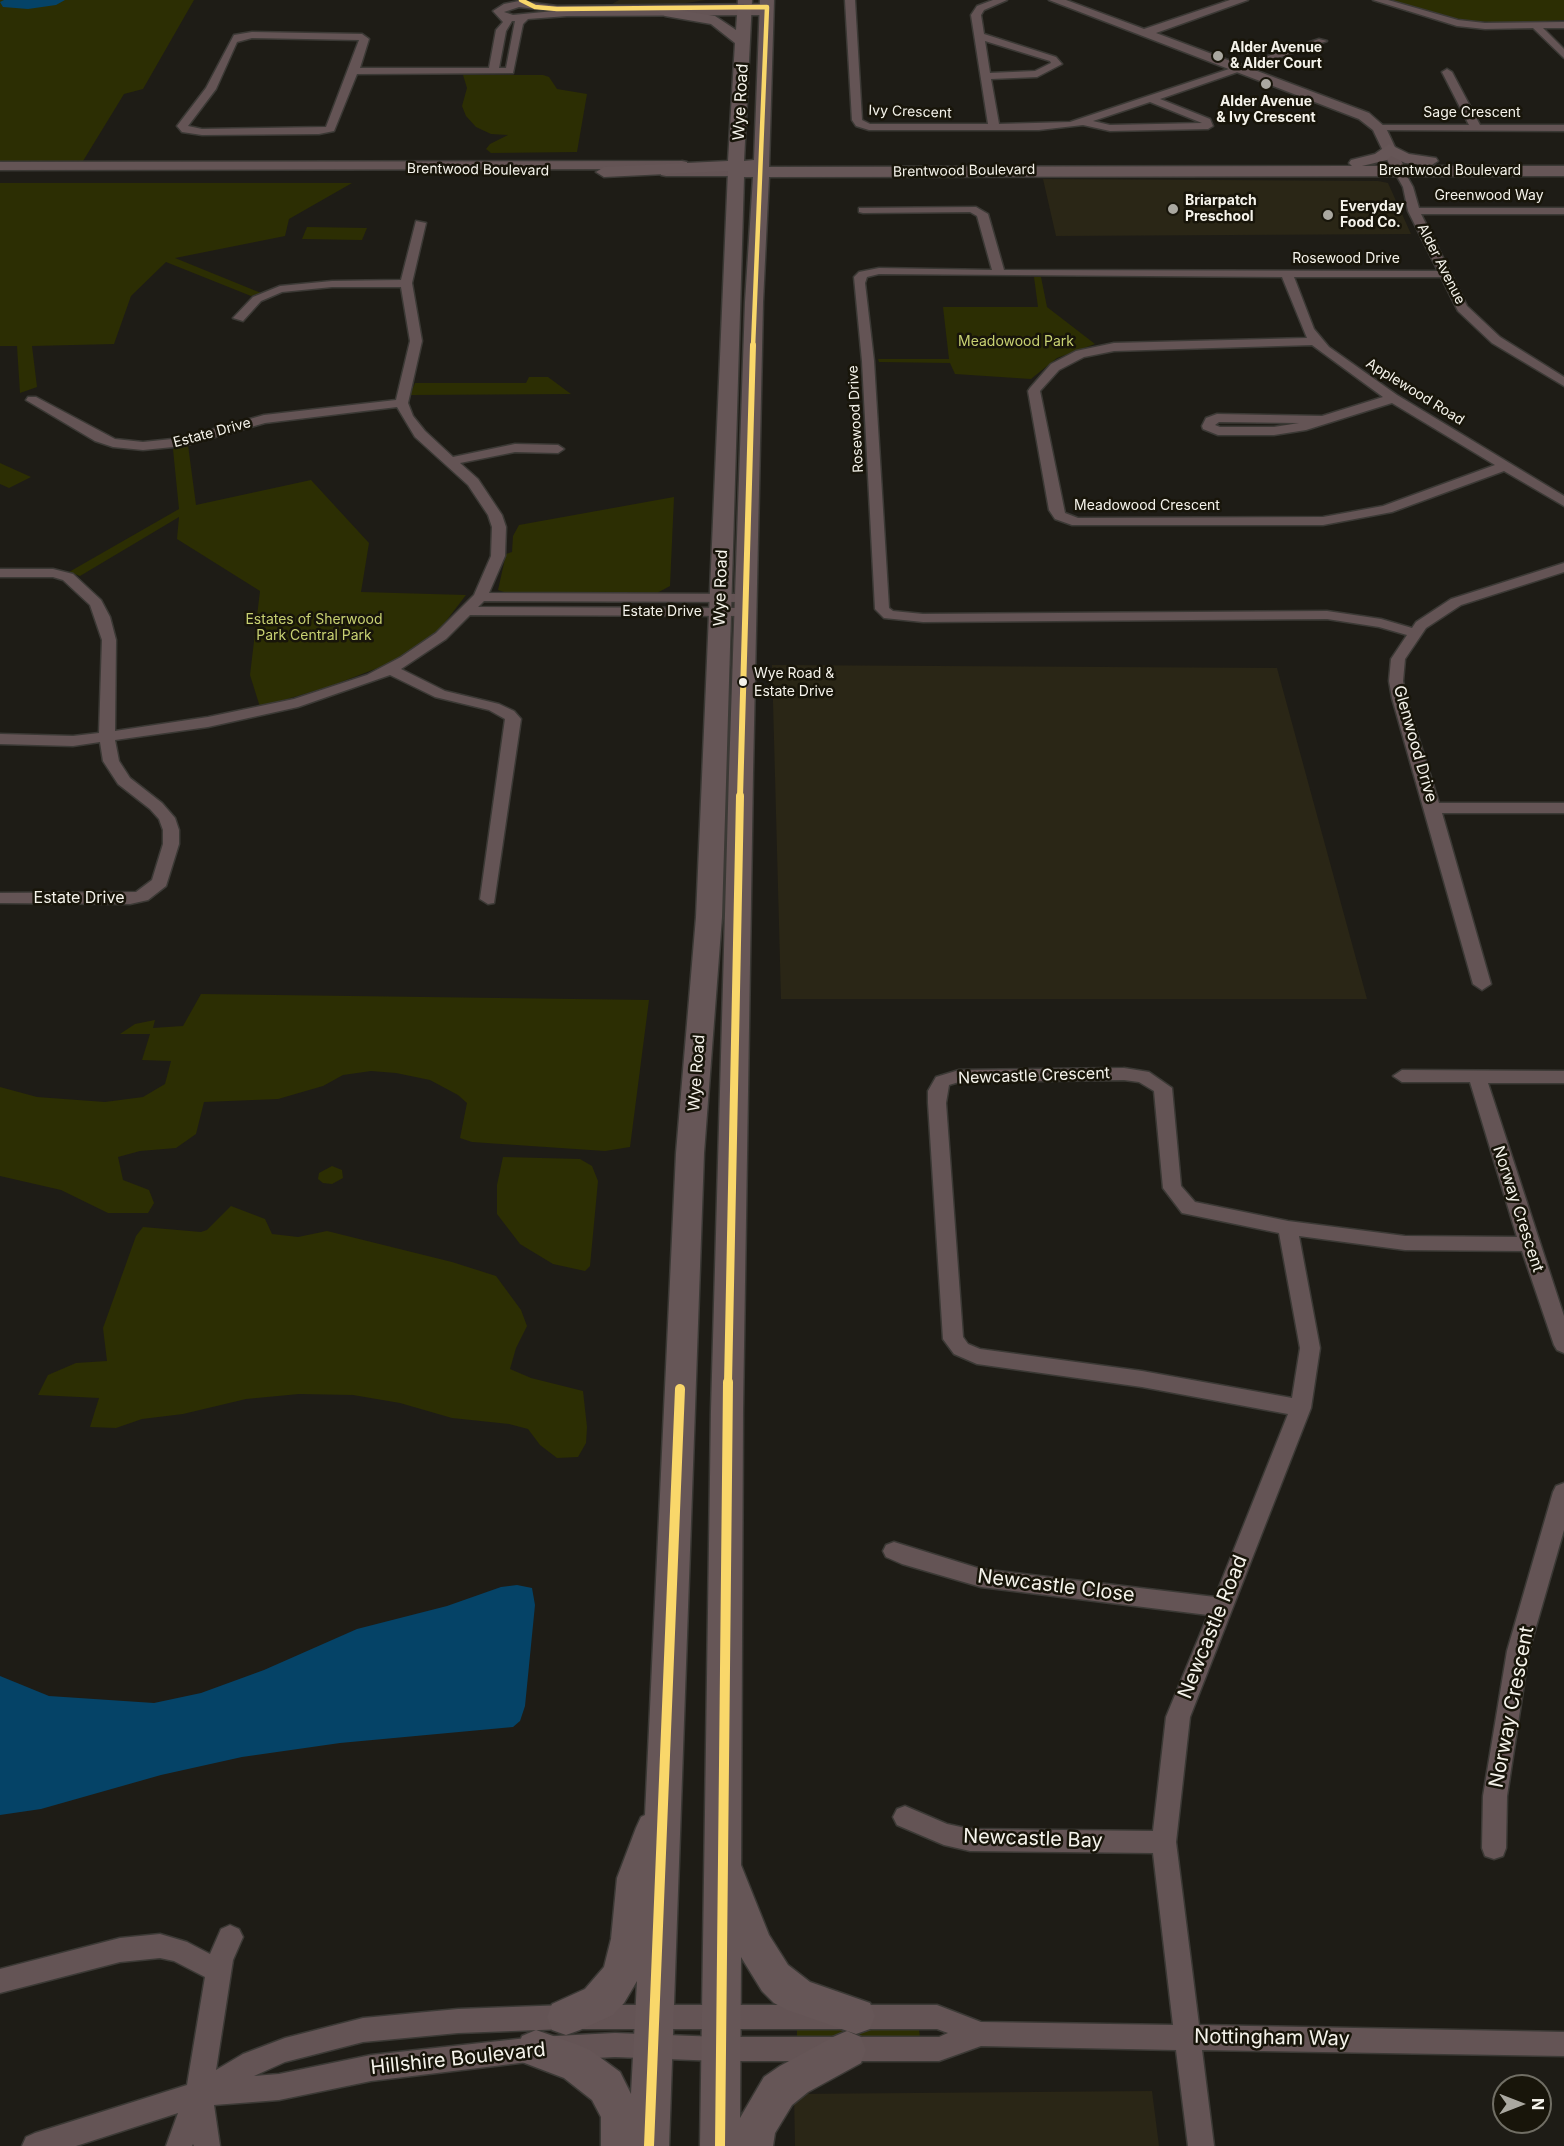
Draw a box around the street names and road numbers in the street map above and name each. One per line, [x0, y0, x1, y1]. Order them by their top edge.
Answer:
street label: Wye Road [729, 63, 753, 141]
street label: Ivy Crescent [868, 102, 952, 122]
street label: Sage Crescent [1423, 105, 1521, 121]
street label: Brentwood Boulevard [407, 160, 549, 180]
street label: Brentwood Boulevard [893, 161, 1035, 181]
street label: Brentwood Boulevard [1379, 163, 1521, 179]
street label: Greenwood Way [1434, 188, 1544, 204]
street label: Alder Avenue [1414, 221, 1468, 307]
street label: Rosewood Drive [1292, 251, 1400, 267]
street label: Applewood Road [1363, 355, 1467, 429]
street label: Rosewood Drive [845, 365, 867, 473]
street label: Estate Drive [171, 415, 253, 451]
street label: Meadowood Crescent [1074, 498, 1220, 514]
street label: Wye Road [710, 549, 732, 627]
street label: Estate Drive [622, 604, 702, 620]
street label: Glenwood Drive [1389, 683, 1441, 805]
street label: Estate Drive [34, 888, 124, 908]
street label: Wye Road [685, 1034, 709, 1112]
street label: Newcastle Crescent [958, 1064, 1110, 1088]
street label: Norway Crescent [1489, 1143, 1547, 1275]
street label: Newcastle Road [1173, 1552, 1253, 1702]
street label: Newcastle Close [976, 1564, 1136, 1608]
street label: Norway Crescent [1485, 1624, 1539, 1790]
street label: Newcastle Bay [963, 1825, 1103, 1853]
street label: Nottingham Way [1194, 2025, 1350, 2051]
street label: Hillshire Boulevard [369, 2038, 547, 2080]

